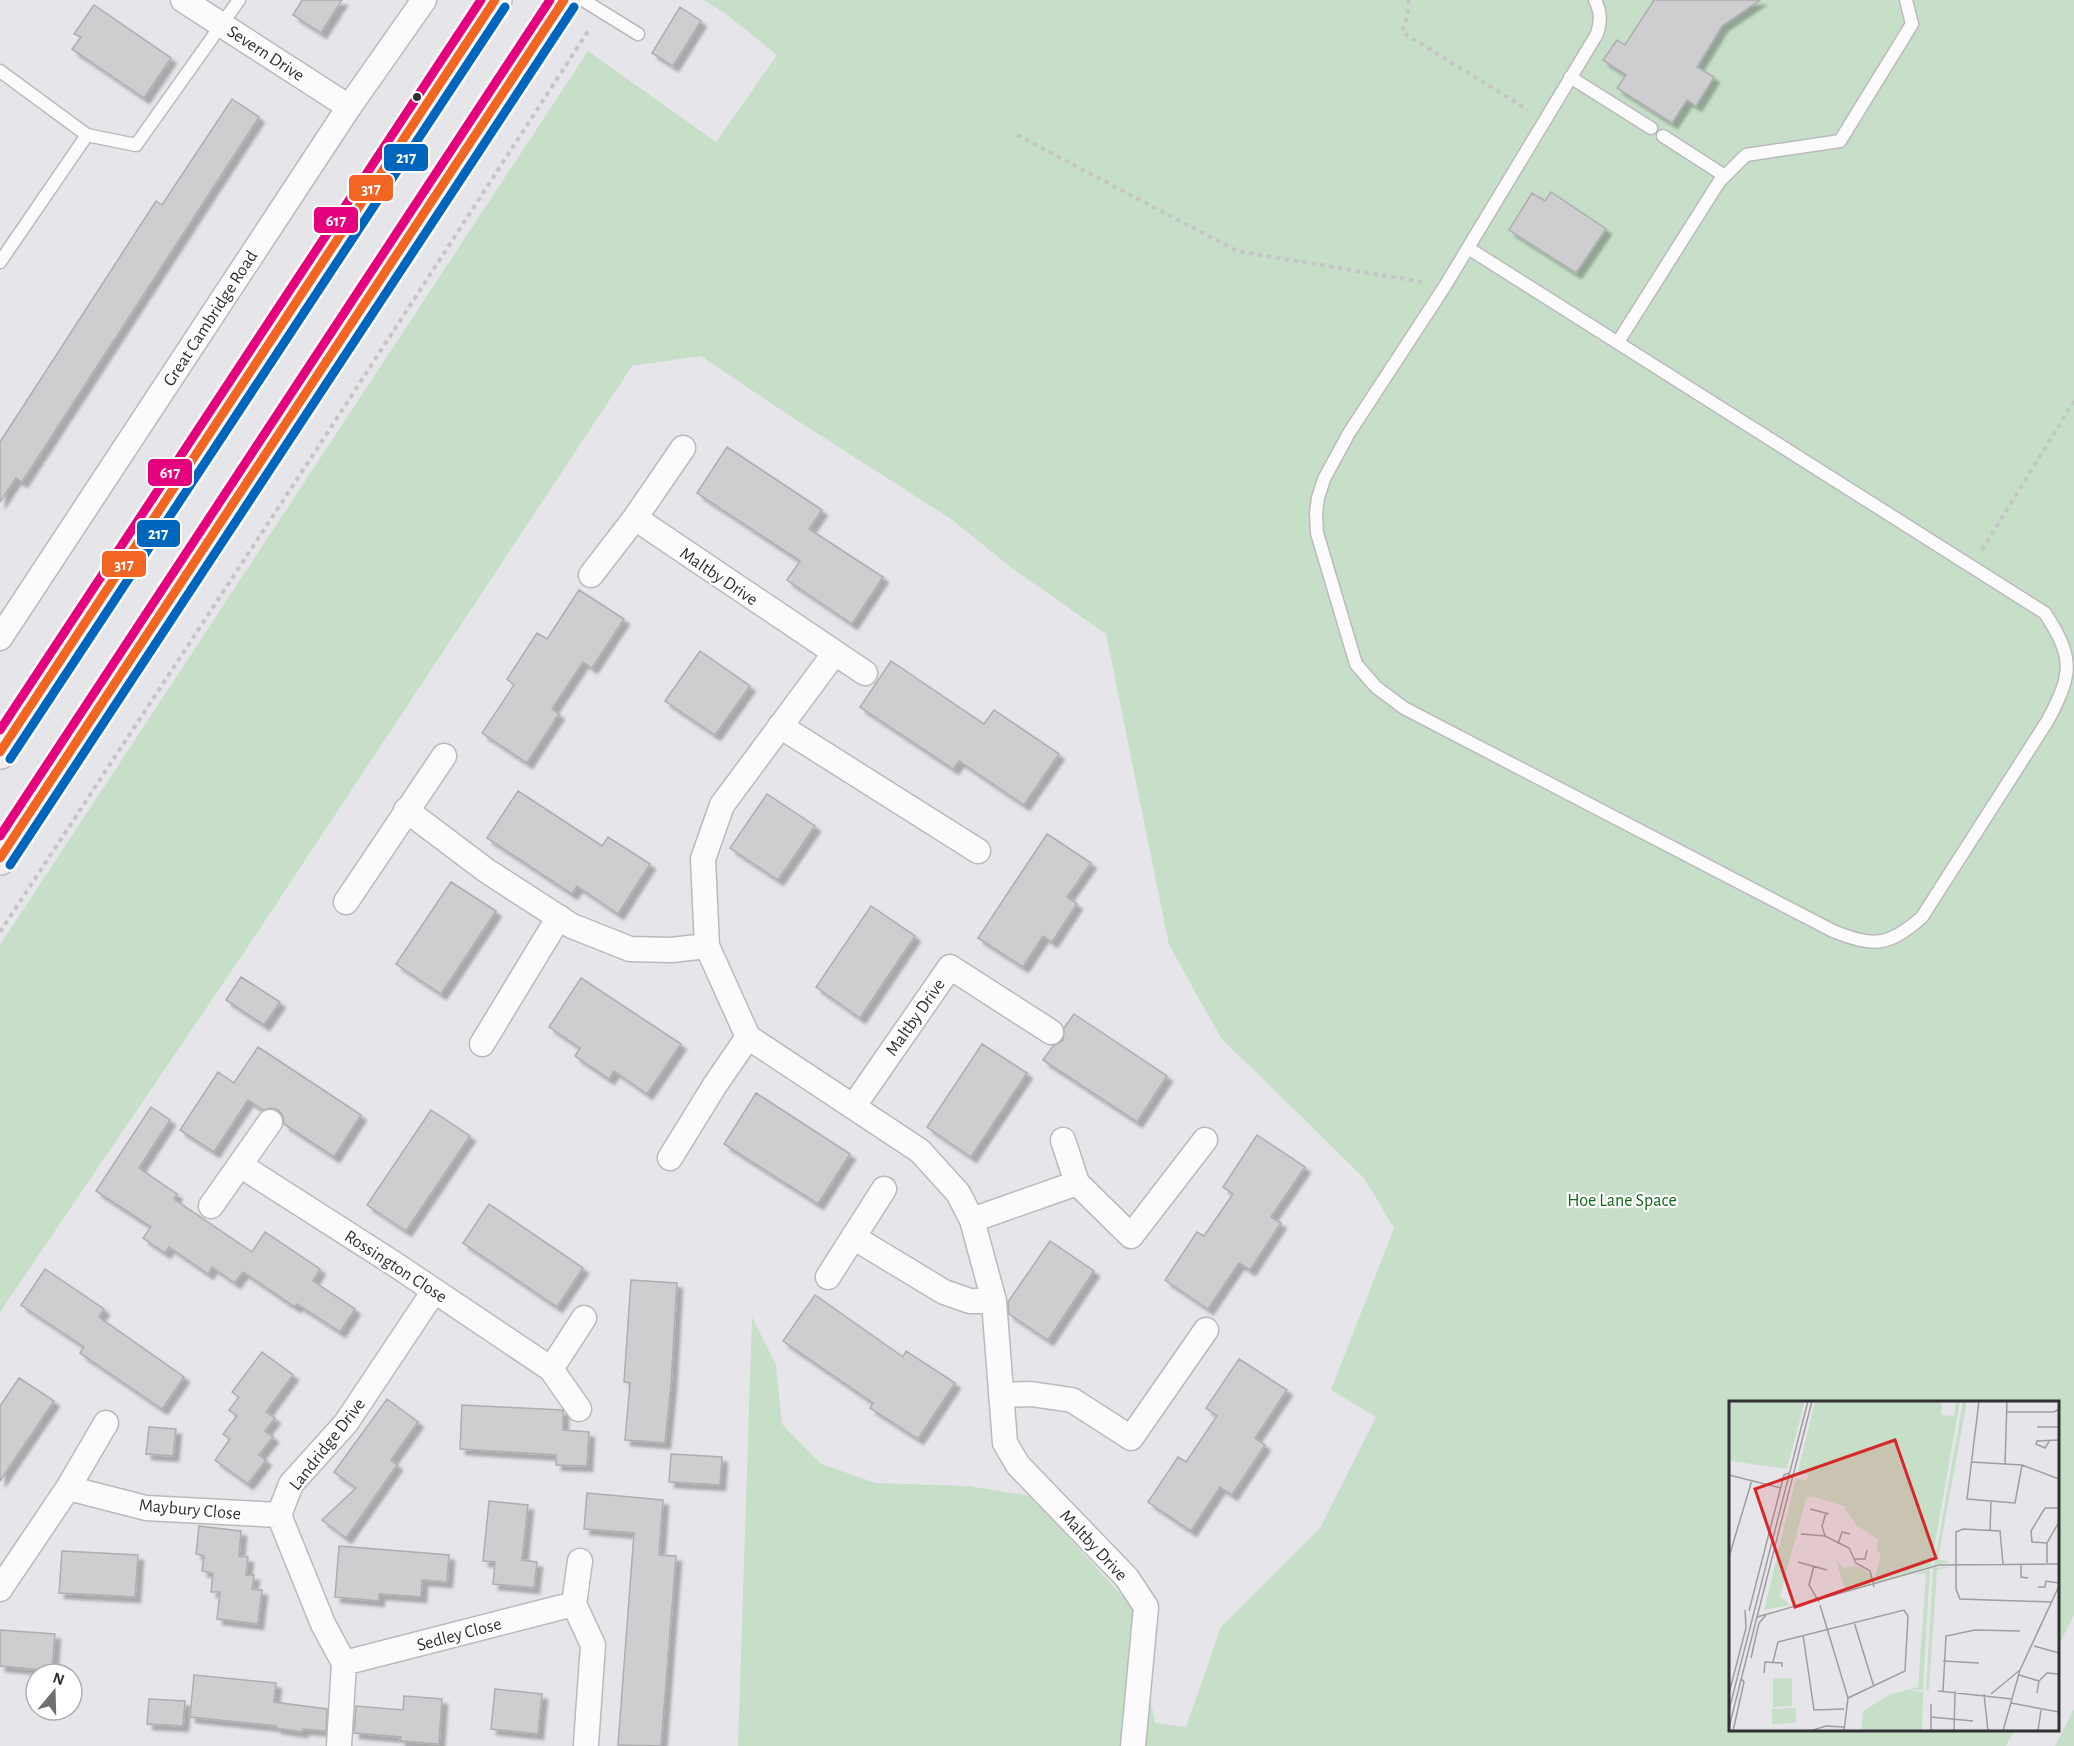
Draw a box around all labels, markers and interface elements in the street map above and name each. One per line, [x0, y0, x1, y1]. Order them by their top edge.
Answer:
street label: Severn Drive [224, 22, 307, 85]
unlabelled marker [411, 91, 423, 103]
line badge: 217 [383, 143, 429, 172]
text: 217 [396, 150, 416, 166]
line badge: 317 [348, 174, 394, 202]
text: 317 [361, 181, 381, 197]
line badge: 617 [313, 206, 359, 234]
text: 617 [326, 213, 346, 229]
street label: Great Cambridge Road [160, 247, 261, 390]
line badge: 617 [147, 458, 193, 487]
text: 617 [160, 465, 180, 481]
line badge: 217 [136, 519, 181, 548]
text: 217 [148, 526, 168, 542]
street label: Maltby Drive [676, 544, 761, 609]
line badge: 317 [101, 550, 147, 578]
text: 317 [114, 557, 134, 573]
street label: Maltby Drive [883, 976, 949, 1059]
park label: Hoe Lane Space [1567, 1192, 1677, 1210]
street label: Rossington Close [341, 1227, 450, 1306]
street label: Landridge Drive [286, 1395, 369, 1494]
inset map [1729, 1401, 2059, 1731]
street label: Maybury Close [138, 1497, 242, 1523]
street label: Maltby Drive [1056, 1507, 1130, 1585]
street label: Sedley Close [415, 1615, 503, 1655]
north arrow [24, 1662, 84, 1722]
text: N [51, 1669, 66, 1688]

